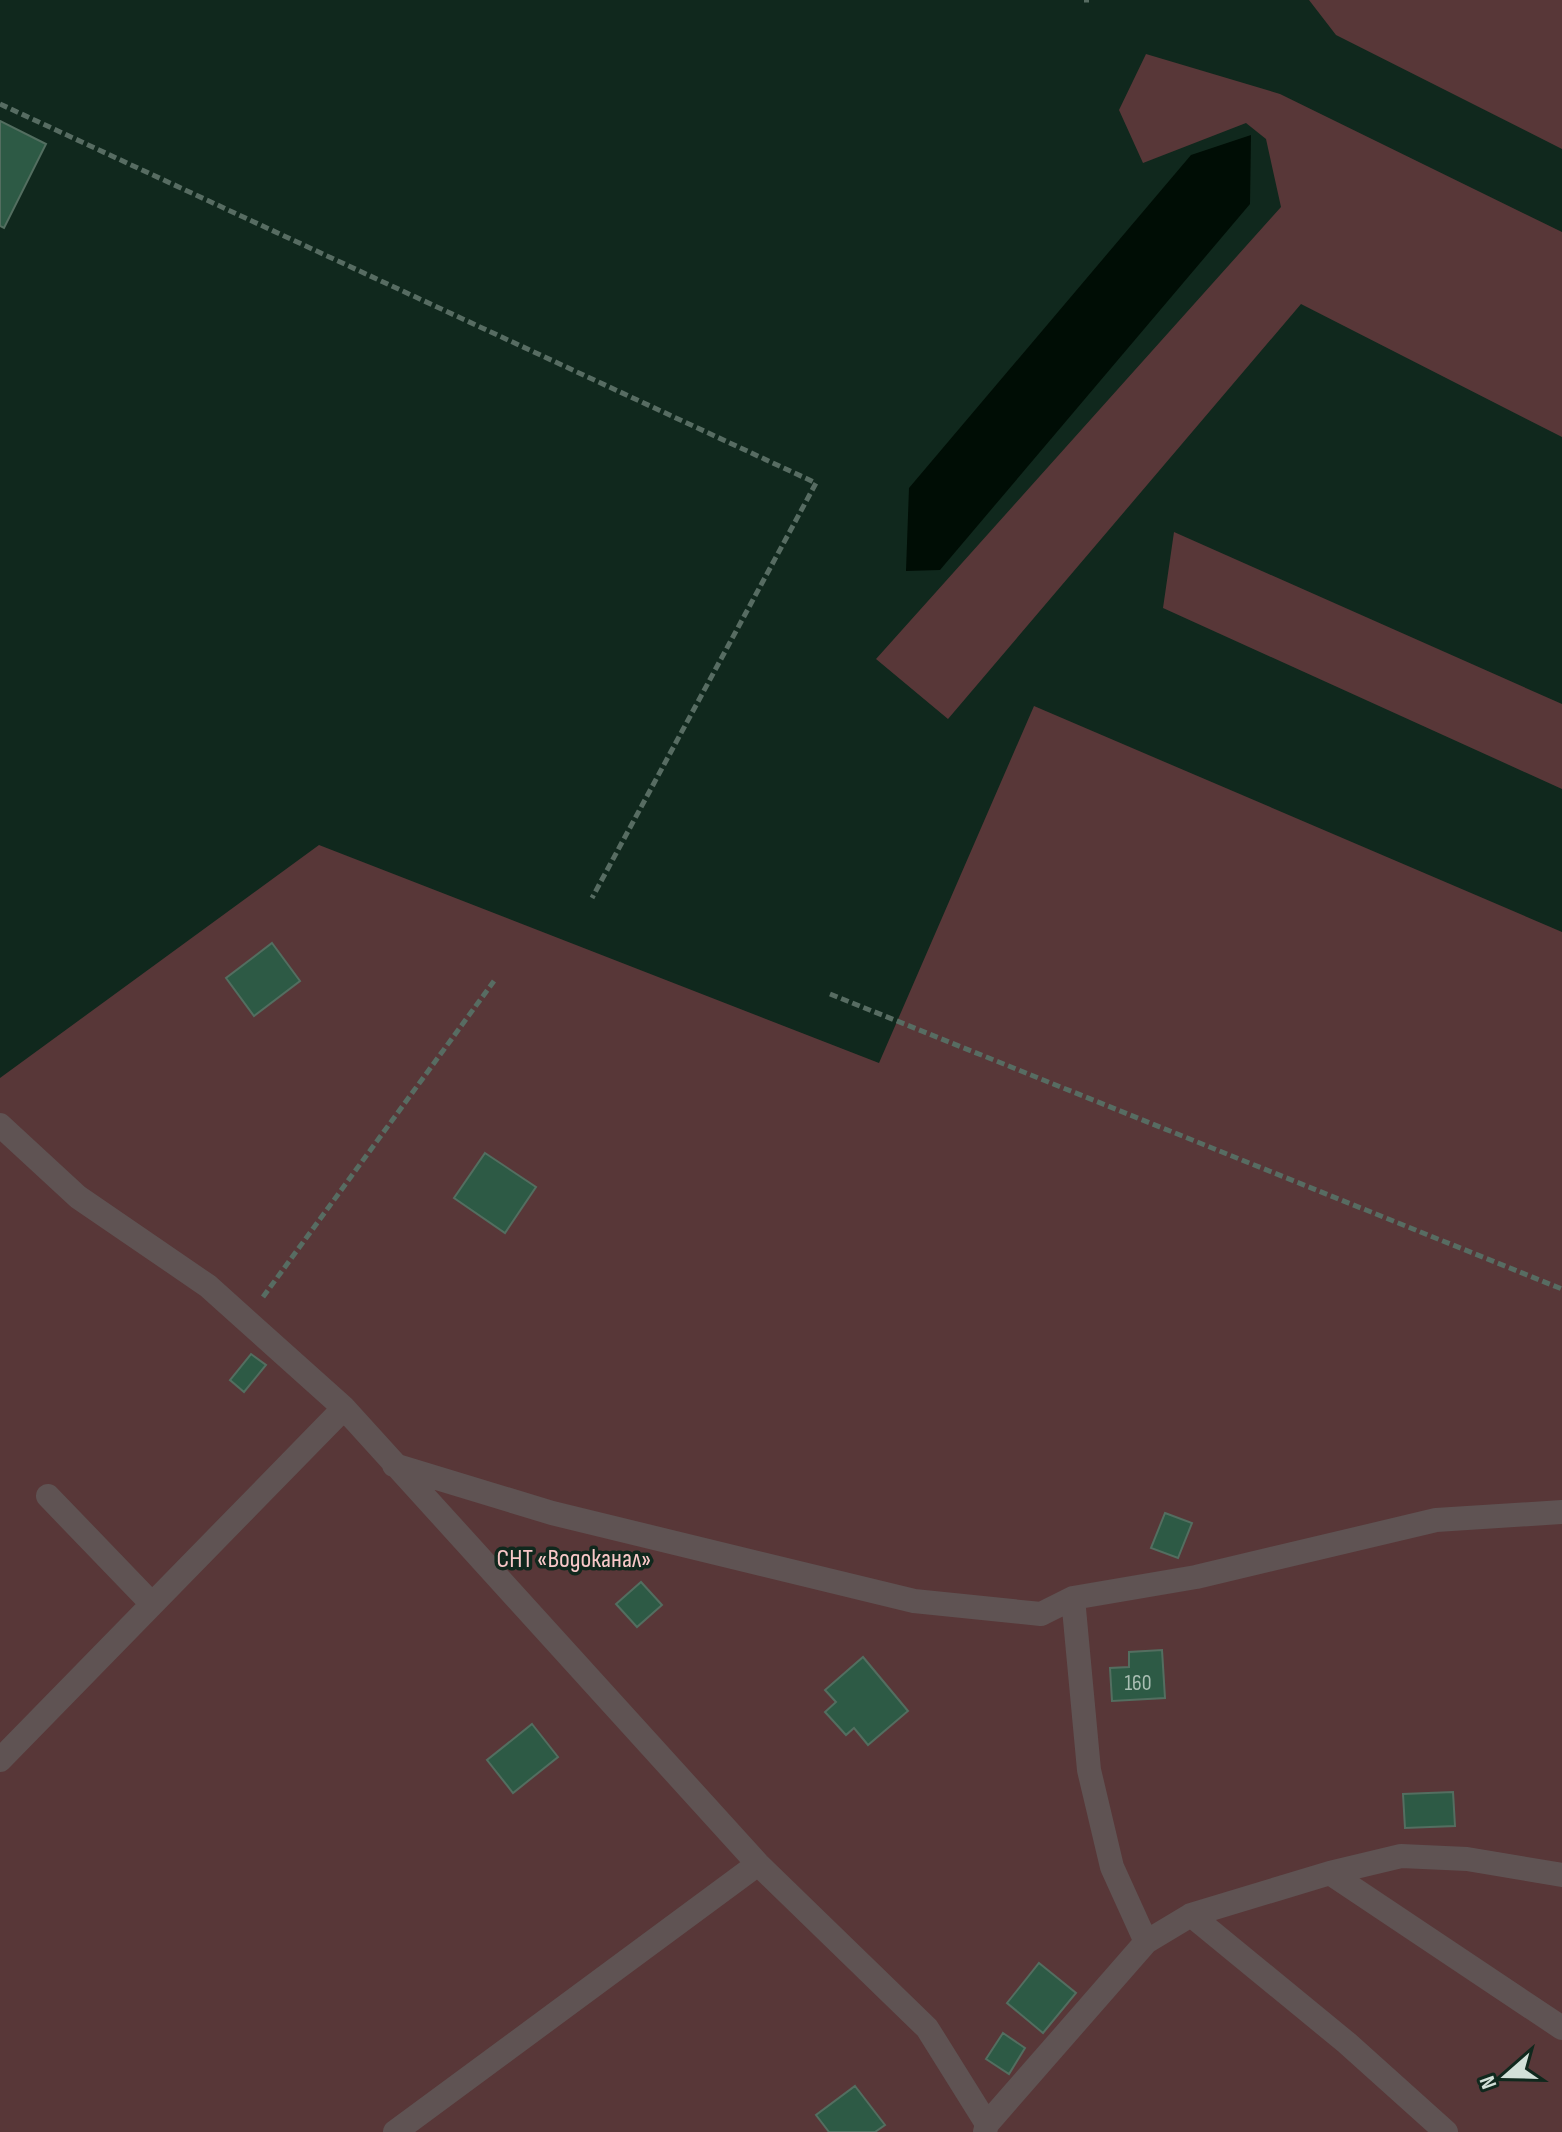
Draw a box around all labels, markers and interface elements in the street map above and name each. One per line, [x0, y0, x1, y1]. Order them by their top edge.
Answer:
park label: СНТ «Водоканал» [497, 1544, 651, 1575]
house number: 160 [1124, 1670, 1152, 1697]
north arrow [1466, 2036, 1546, 2116]
text: N [1474, 2072, 1503, 2092]

